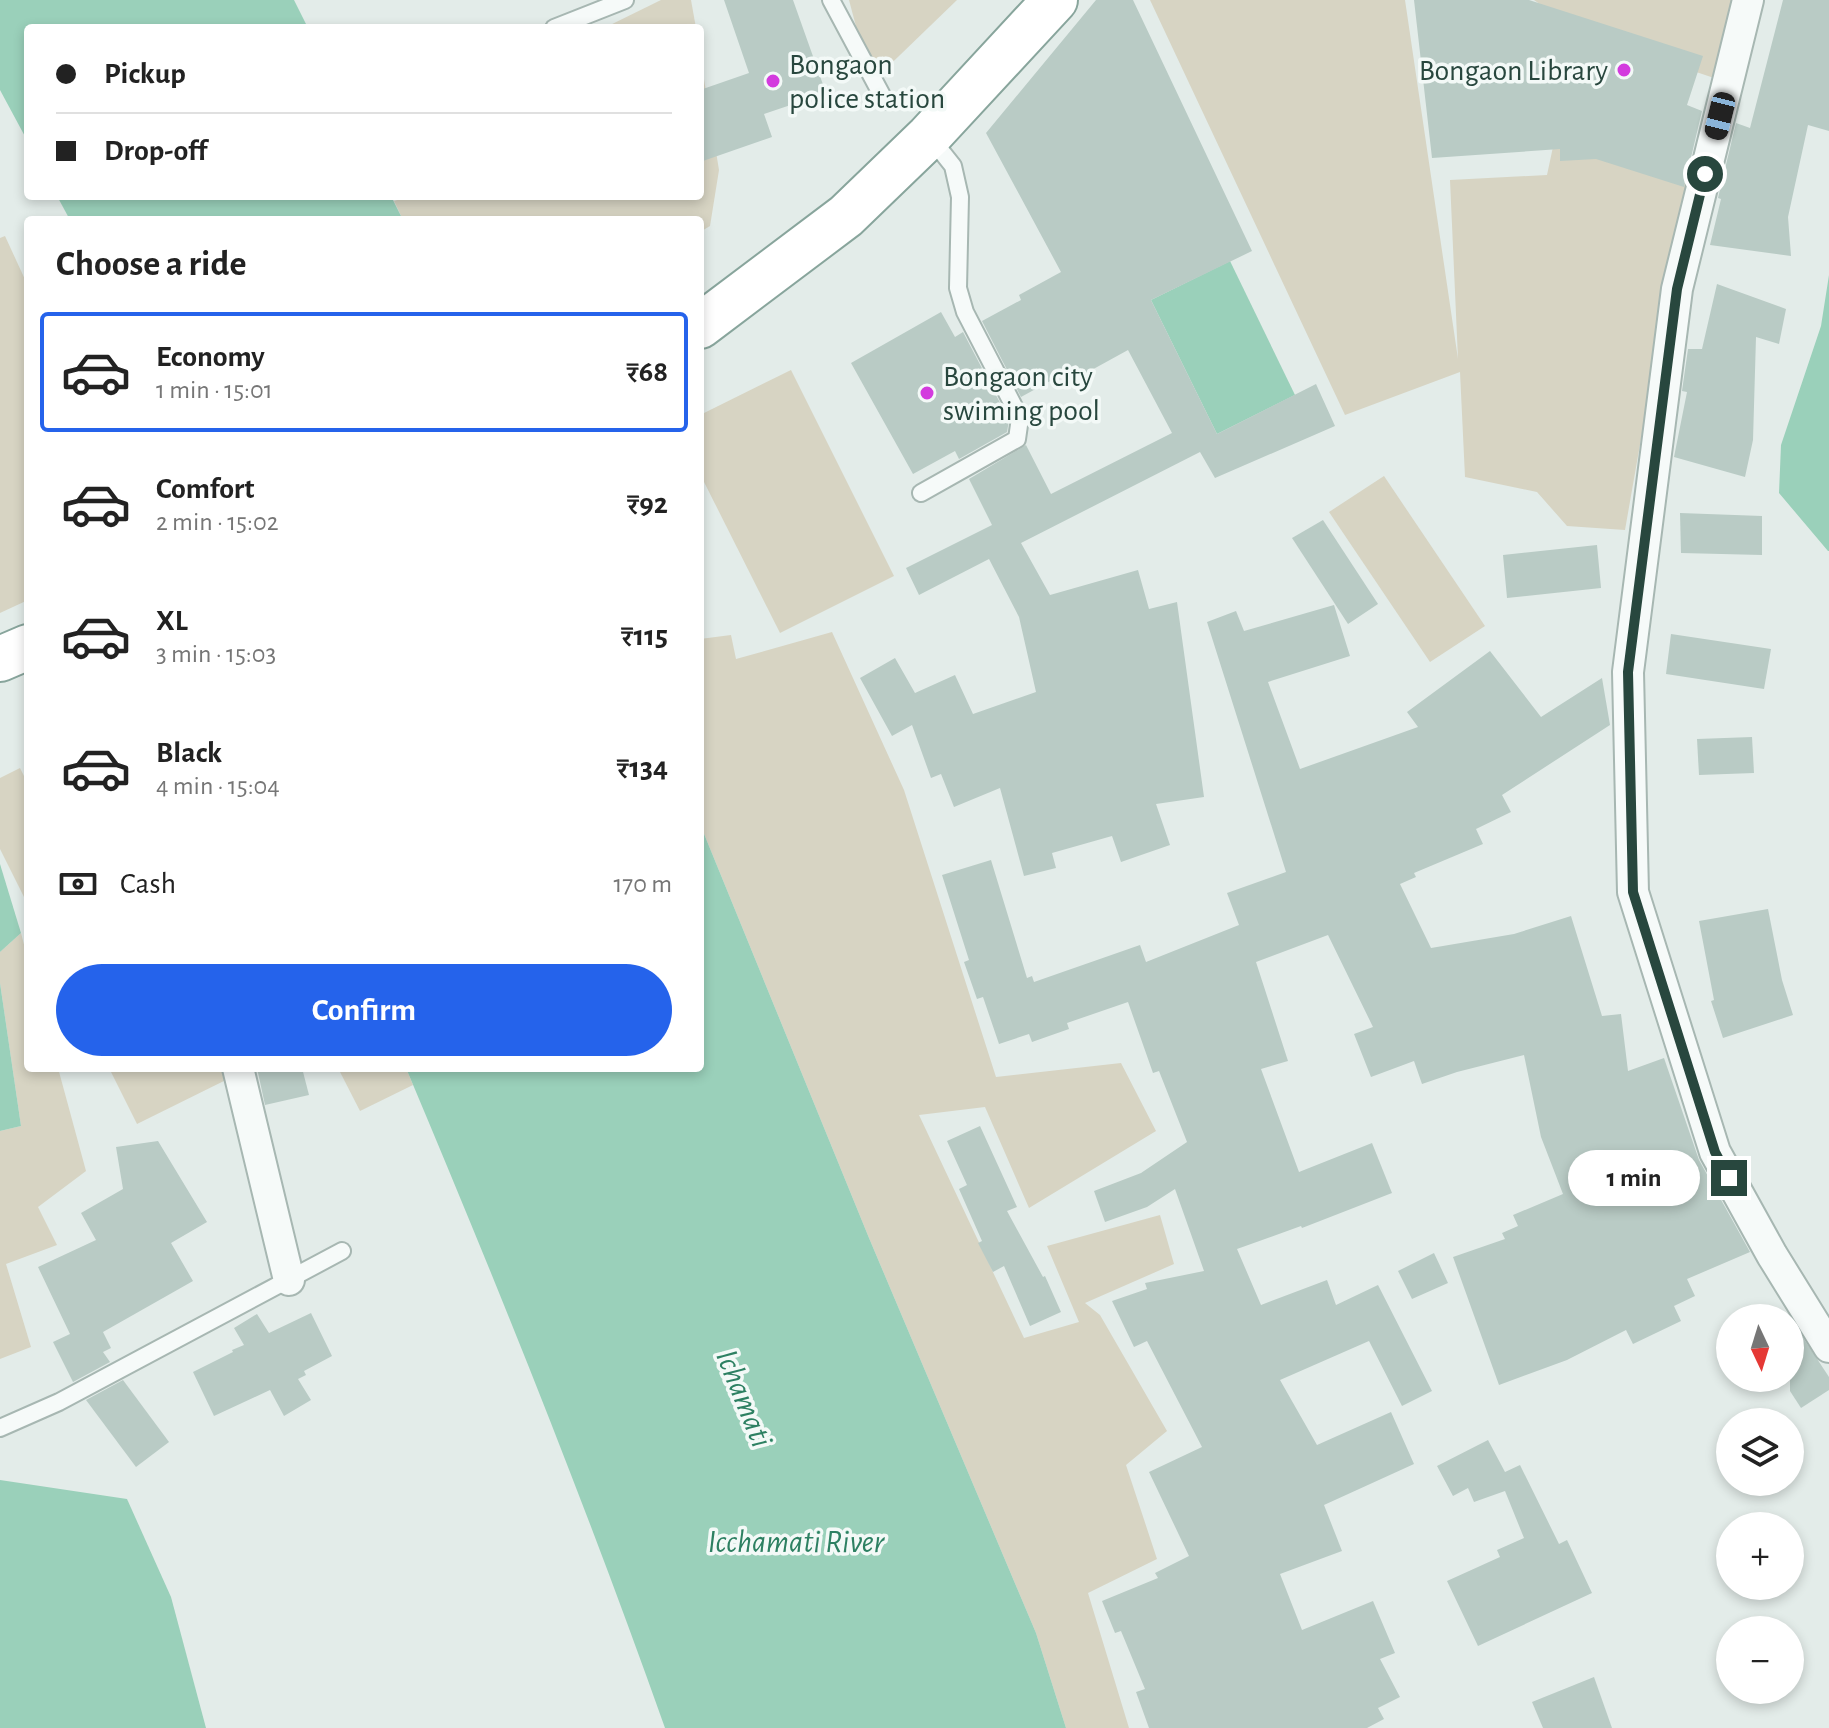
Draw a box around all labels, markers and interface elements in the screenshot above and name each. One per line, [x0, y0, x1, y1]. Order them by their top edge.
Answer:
place label: Bongaon police station [789, 50, 945, 114]
place label: Bongaon Library [1419, 56, 1608, 86]
text: Pickup [104, 59, 186, 89]
marker: Bongaon Library [1615, 61, 1633, 79]
marker: Bongaon police station [764, 72, 782, 90]
car [1703, 90, 1737, 142]
text: Drop-off [104, 136, 207, 166]
route start [1687, 156, 1723, 192]
text: Choose a ride [56, 246, 246, 282]
icon: car [60, 336, 132, 408]
text: Economy [156, 342, 265, 372]
text: ₹68 [626, 357, 668, 387]
place label: Bongaon city swiming pool [943, 362, 1100, 426]
text: 1 min · 15:01 [156, 377, 273, 403]
marker: Bongaon city swiming pool [918, 384, 936, 402]
icon: car [60, 468, 132, 540]
text: Comfort [156, 474, 255, 504]
text: ₹92 [627, 489, 668, 519]
text: 2 min · 15:02 [156, 509, 279, 535]
icon: car [60, 600, 132, 672]
text: XL [156, 606, 188, 636]
text: ₹115 [621, 621, 668, 651]
text: 3 min · 15:03 [156, 641, 276, 667]
icon: car [60, 732, 132, 804]
text: Black [156, 738, 222, 768]
text: ₹134 [617, 753, 668, 783]
text: 4 min · 15:04 [156, 773, 280, 799]
icon: cash [56, 862, 100, 906]
text: Cash [120, 869, 176, 899]
text: 170 m [613, 871, 672, 897]
button: Confirm [56, 964, 672, 1056]
callout: 1 min [1569, 1150, 1701, 1206]
route end [1711, 1160, 1747, 1196]
text: 1 min [1607, 1165, 1661, 1191]
north arrow [1716, 1304, 1804, 1392]
map controls [1716, 1304, 1804, 1704]
water label: Ichamati [710, 1345, 778, 1452]
button: layers [1716, 1408, 1804, 1496]
button: + [1716, 1512, 1804, 1600]
water label: Icchamati River [708, 1526, 886, 1558]
button: − [1716, 1616, 1804, 1704]

